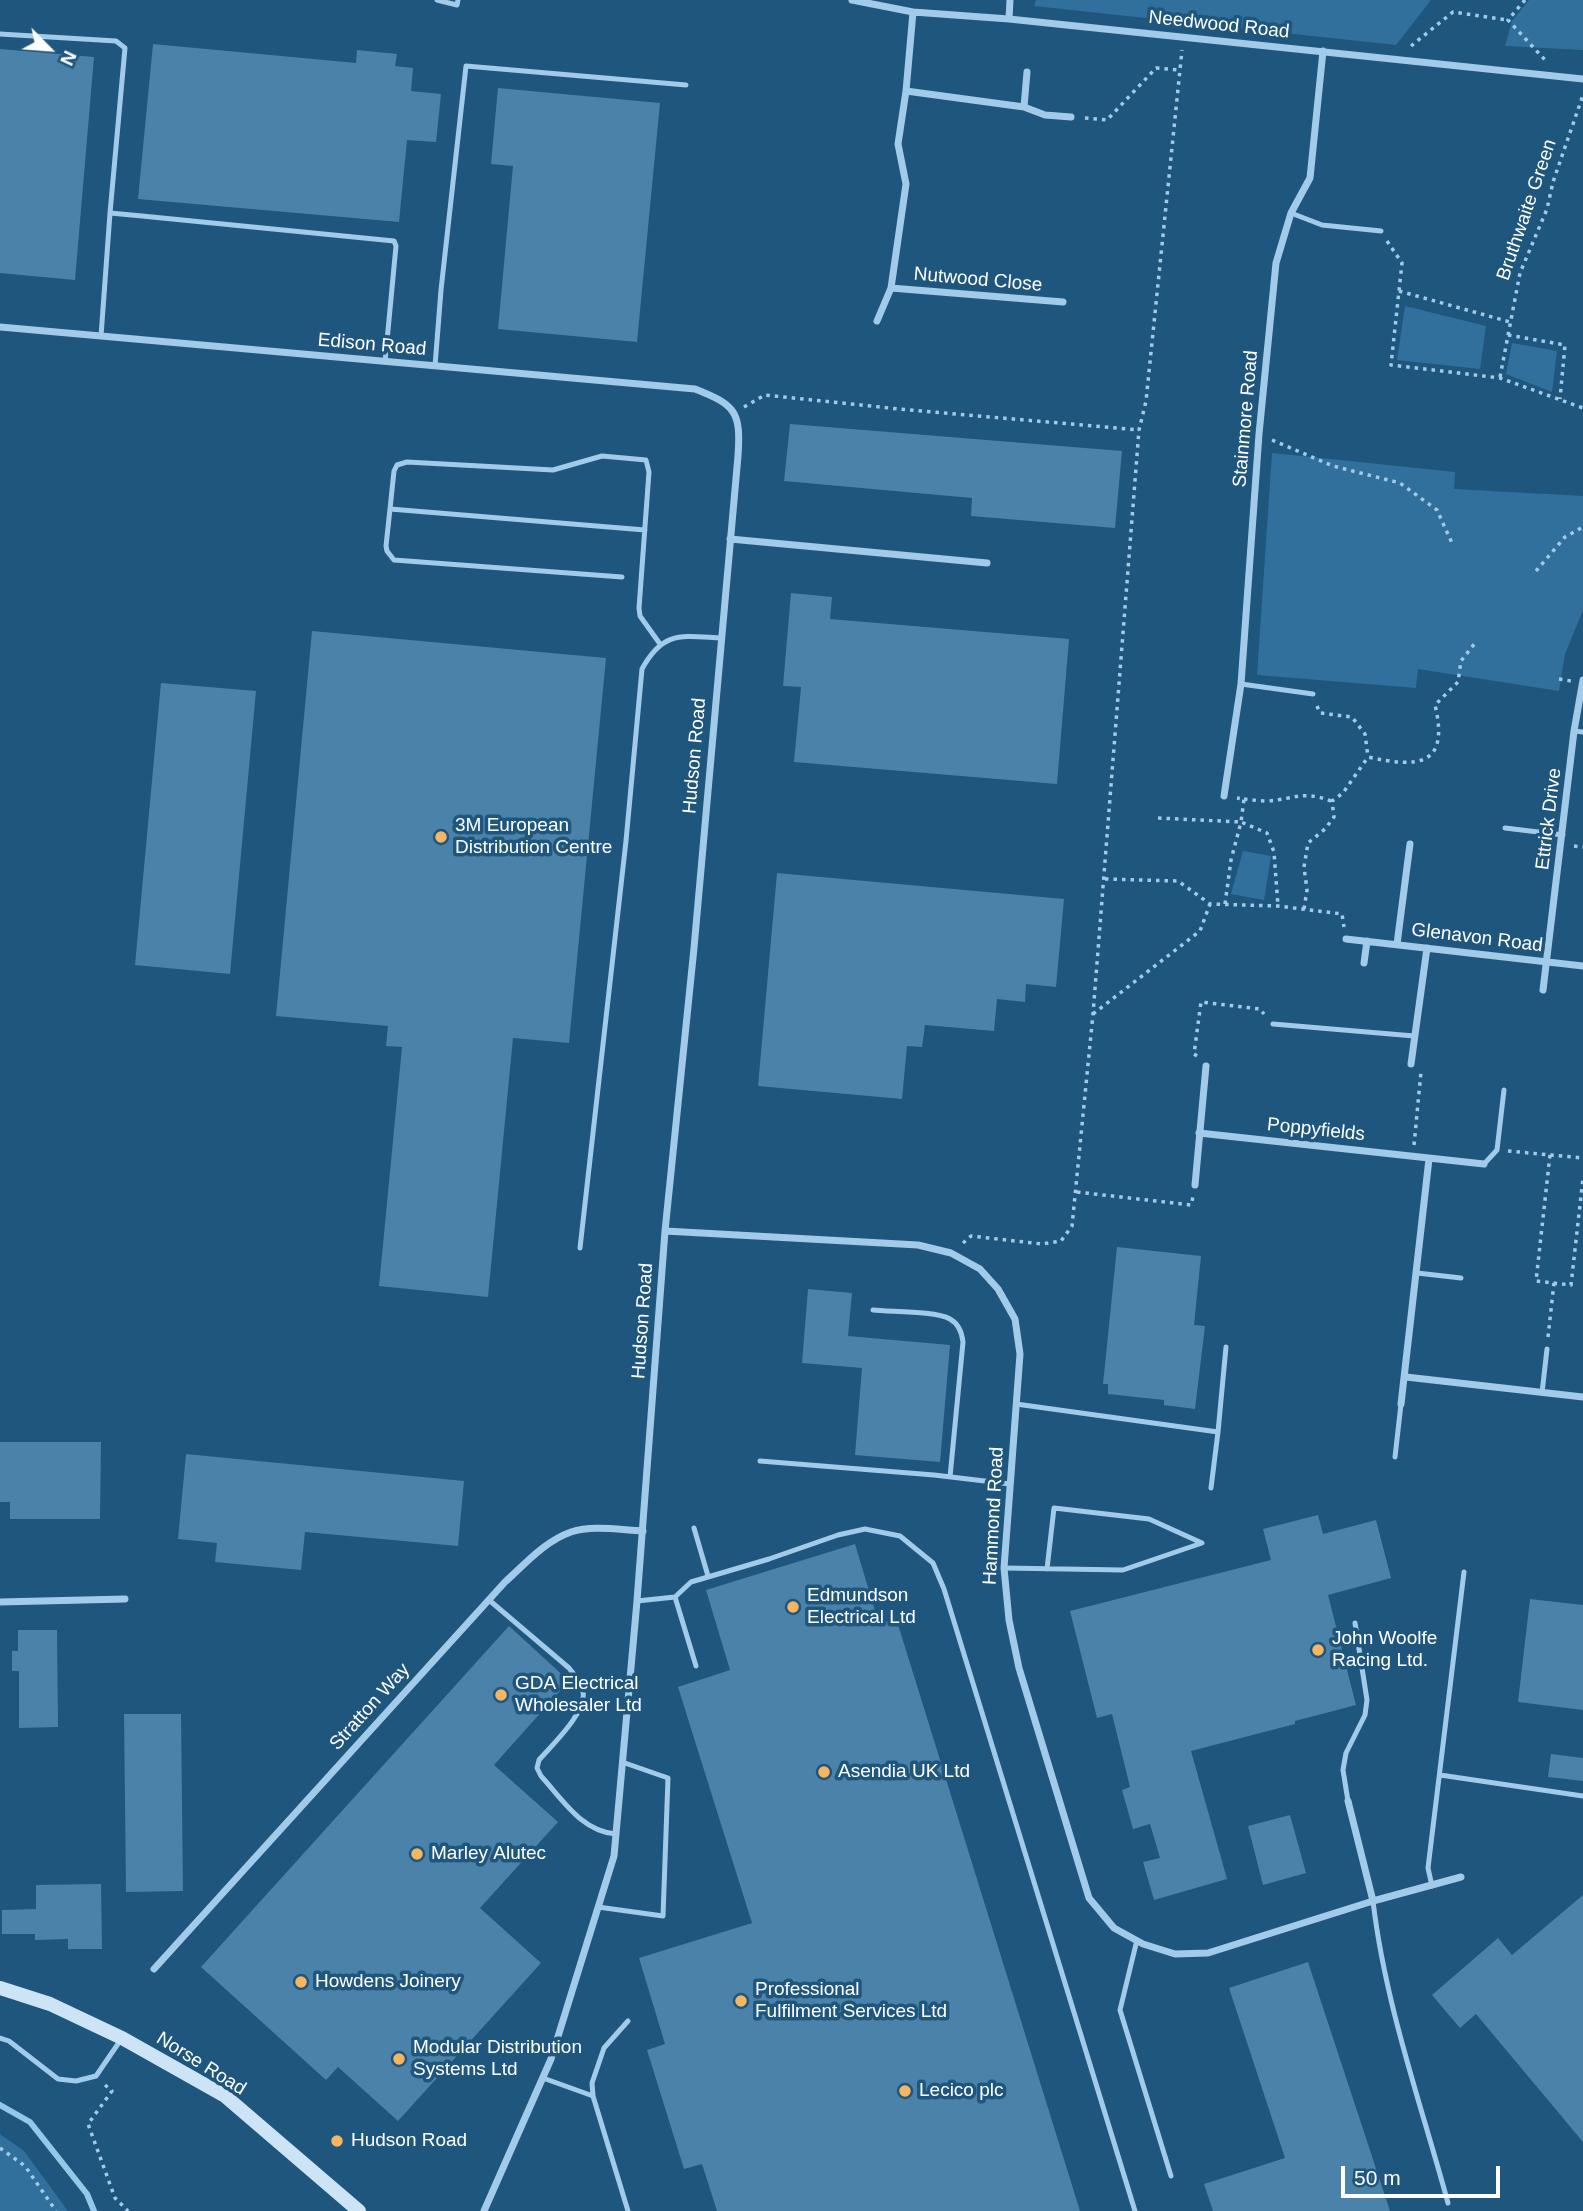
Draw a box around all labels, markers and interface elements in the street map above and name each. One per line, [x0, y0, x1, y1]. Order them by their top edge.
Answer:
street label: Needwood Road [1147, 6, 1291, 44]
north arrow [14, 14, 84, 84]
text: N [56, 47, 81, 69]
street label: Bruthwaite Green [1492, 136, 1562, 284]
street label: Nutwood Close [913, 263, 1043, 297]
street label: Edison Road [317, 329, 427, 361]
street label: Stainmore Road [1229, 350, 1263, 488]
street label: Hudson Road [679, 697, 711, 815]
street label: Ettrick Drive [1531, 767, 1567, 871]
place label: 3M European Distribution Centre [455, 815, 612, 859]
marker: 3M European Distribution Centre [433, 829, 449, 845]
street label: Glenavon Road [1410, 919, 1544, 957]
street label: Poppyfields [1266, 1114, 1366, 1146]
street label: Hudson Road [628, 1262, 658, 1380]
street label: Hammond Road [979, 1446, 1009, 1586]
place label: Edmundson Electrical Ltd [807, 1585, 916, 1629]
marker: Edmundson Electrical Ltd [785, 1599, 801, 1615]
place label: John Woolfe Racing Ltd. [1332, 1628, 1437, 1672]
marker: John Woolfe Racing Ltd. [1310, 1642, 1326, 1658]
street label: Stratton Way [325, 1659, 415, 1755]
place label: GDA Electrical Wholesaler Ltd [515, 1673, 642, 1717]
marker: GDA Electrical Wholesaler Ltd [493, 1687, 509, 1703]
place label: Asendia UK Ltd [838, 1761, 970, 1783]
marker: Asendia UK Ltd [816, 1764, 832, 1780]
place label: Marley Alutec [431, 1843, 546, 1865]
marker: Marley Alutec [409, 1846, 425, 1862]
place label: Howdens Joinery [315, 1971, 461, 1993]
marker: Howdens Joinery [293, 1974, 309, 1990]
place label: Professional Fulfilment Services Ltd [755, 1979, 947, 2023]
marker: Professional Fulfilment Services Ltd [733, 1993, 749, 2009]
street label: Norse Road [152, 2027, 250, 2101]
place label: Modular Distribution Systems Ltd [413, 2037, 582, 2081]
marker: Modular Distribution Systems Ltd [391, 2051, 407, 2067]
place label: Lecico plc [919, 2080, 1003, 2102]
marker: Lecico plc [897, 2083, 913, 2099]
place label: Hudson Road [351, 2130, 467, 2152]
marker: Hudson Road [329, 2133, 345, 2149]
scale bar [1345, 2152, 1504, 2196]
text: 50 m [1354, 2166, 1401, 2189]

